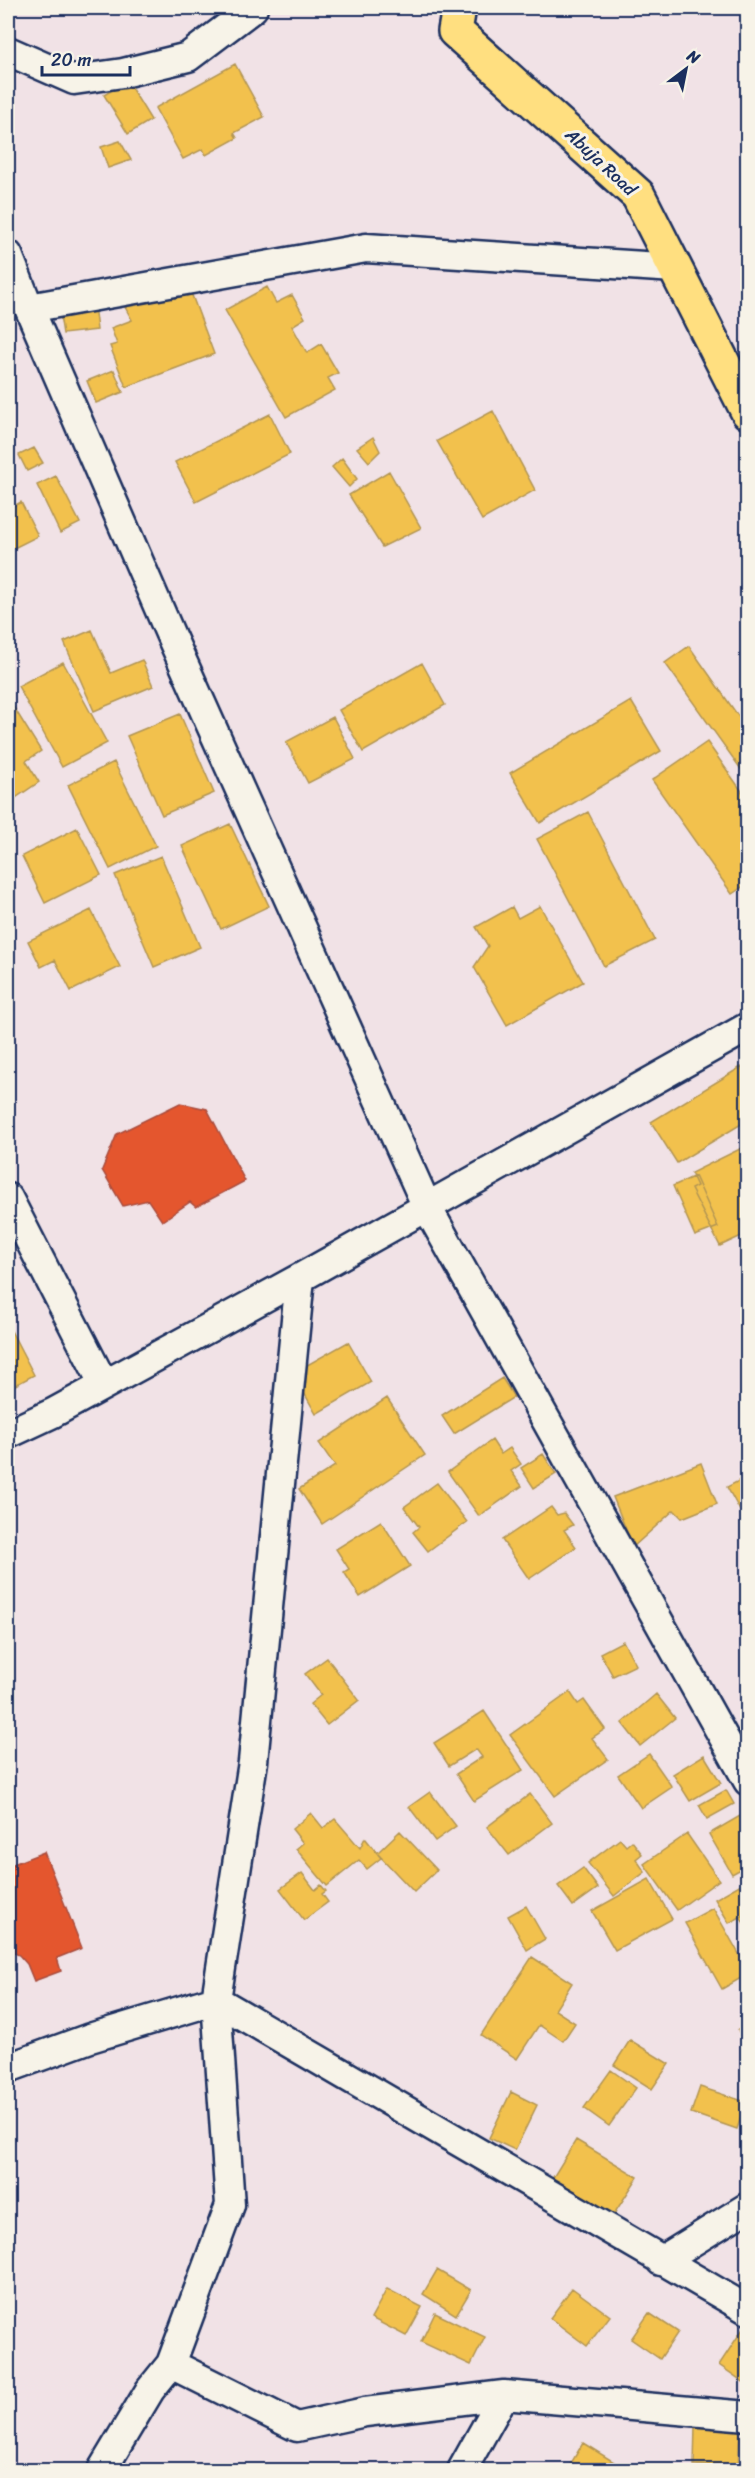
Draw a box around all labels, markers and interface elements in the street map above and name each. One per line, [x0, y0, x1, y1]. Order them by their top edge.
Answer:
scale bar [42, 39, 130, 77]
north arrow [656, 39, 716, 99]
text: N [680, 41, 707, 72]
text: 20 m [51, 44, 91, 76]
street label: Abuja Road [557, 119, 646, 205]

